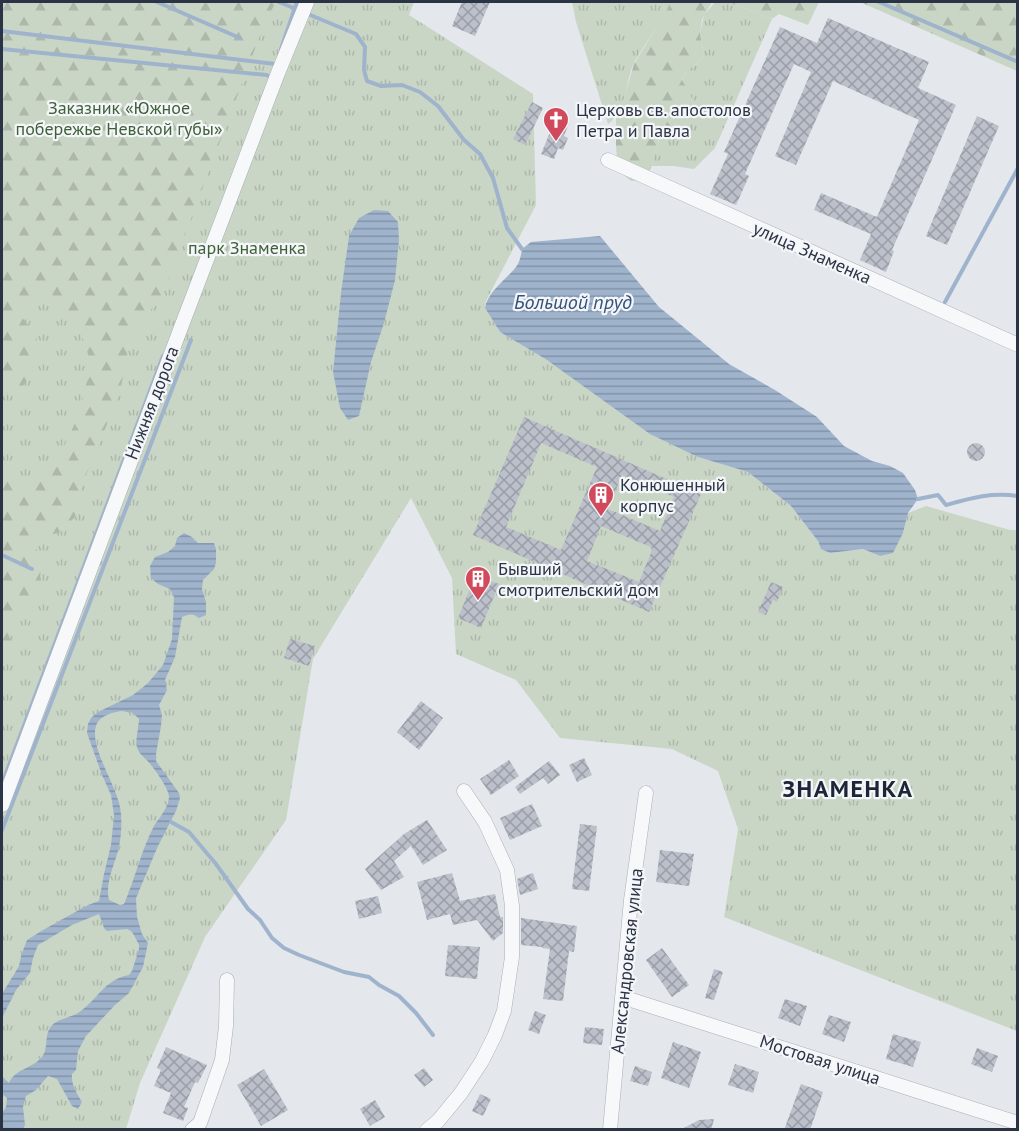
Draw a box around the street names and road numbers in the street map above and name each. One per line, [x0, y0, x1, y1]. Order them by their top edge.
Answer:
street label: улица Знаменка [750, 216, 875, 289]
street label: Нижняя дорога [119, 343, 184, 463]
street label: Александровская улица [605, 867, 648, 1055]
street label: Мостовая улица [757, 1029, 883, 1090]

